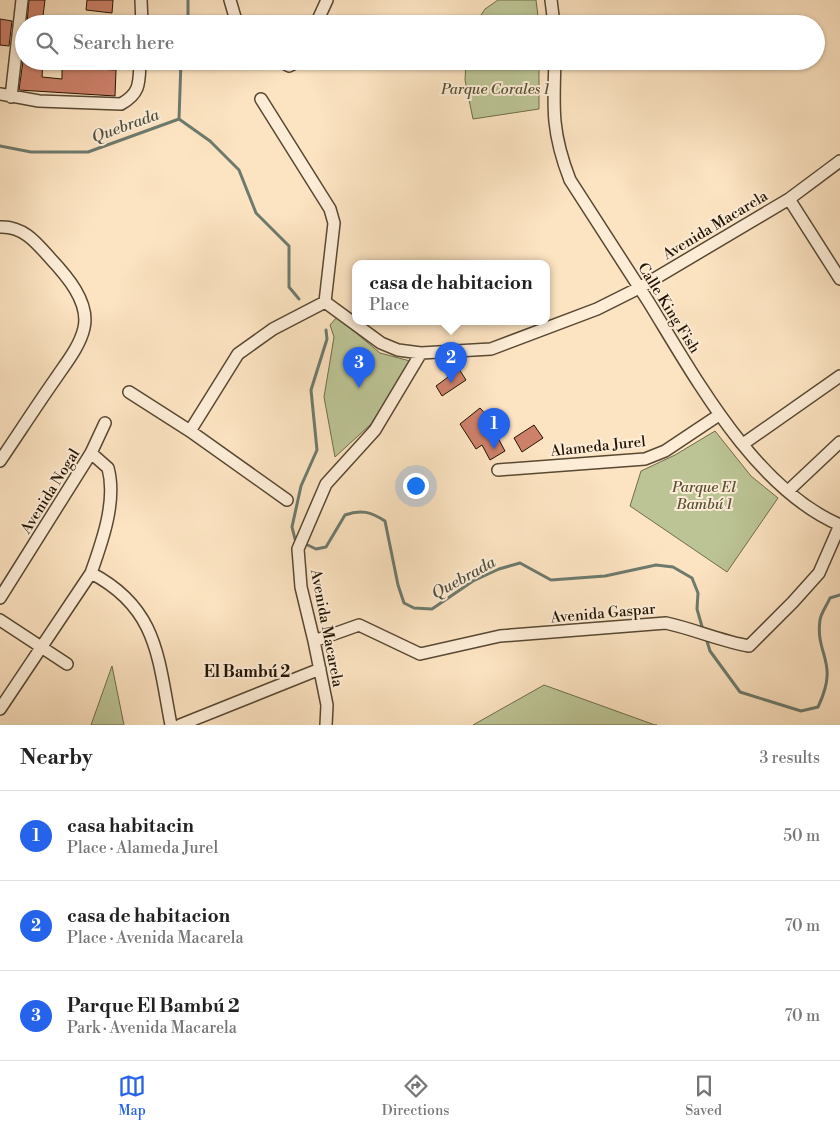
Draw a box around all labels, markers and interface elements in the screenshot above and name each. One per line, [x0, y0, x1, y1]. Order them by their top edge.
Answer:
search box [15, 15, 825, 70]
icon: search [33, 29, 61, 57]
text: Search here [73, 31, 174, 55]
park label: Parque Corales 1 [440, 80, 550, 99]
water label: Quebrada [89, 104, 162, 147]
street label: Avenida Macarela [658, 186, 772, 265]
street label: Calle King Fish [633, 259, 704, 357]
popup [352, 260, 550, 325]
text: casa de habitacion [369, 271, 533, 295]
text: Place [369, 295, 409, 315]
pin: 2 [435, 342, 467, 383]
pin: 3 [343, 347, 375, 388]
pin: 1 [478, 408, 510, 449]
street label: Alameda Jurel [549, 432, 647, 461]
street label: Avenida Nogal [16, 445, 84, 538]
your location [403, 473, 429, 499]
park label: Parque El Bambú 1 [671, 478, 736, 514]
water label: Quebrada [428, 552, 499, 604]
street label: Avenida Macarela [306, 567, 347, 689]
street label: Avenida Gaspar [549, 599, 657, 628]
district label: El Bambú 2 [204, 662, 290, 682]
text: Nearby [20, 745, 93, 771]
text: 3 results [759, 748, 820, 768]
text: casa habitacin [67, 814, 194, 838]
text: 1 [32, 826, 40, 846]
text: 50 m [783, 826, 820, 846]
text: Place · Alameda Jurel [67, 838, 218, 858]
text: casa de habitacion [67, 904, 230, 928]
text: 2 [31, 916, 41, 936]
text: 70 m [784, 916, 820, 936]
text: Place · Avenida Macarela [67, 928, 244, 948]
text: Parque El Bambú 2 [67, 994, 240, 1018]
text: 3 [31, 1006, 41, 1026]
text: 70 m [784, 1006, 820, 1026]
text: Park · Avenida Macarela [67, 1018, 237, 1038]
tab: Map [118, 1072, 146, 1120]
tab: Directions [382, 1072, 449, 1120]
tab: Saved [685, 1072, 722, 1120]

